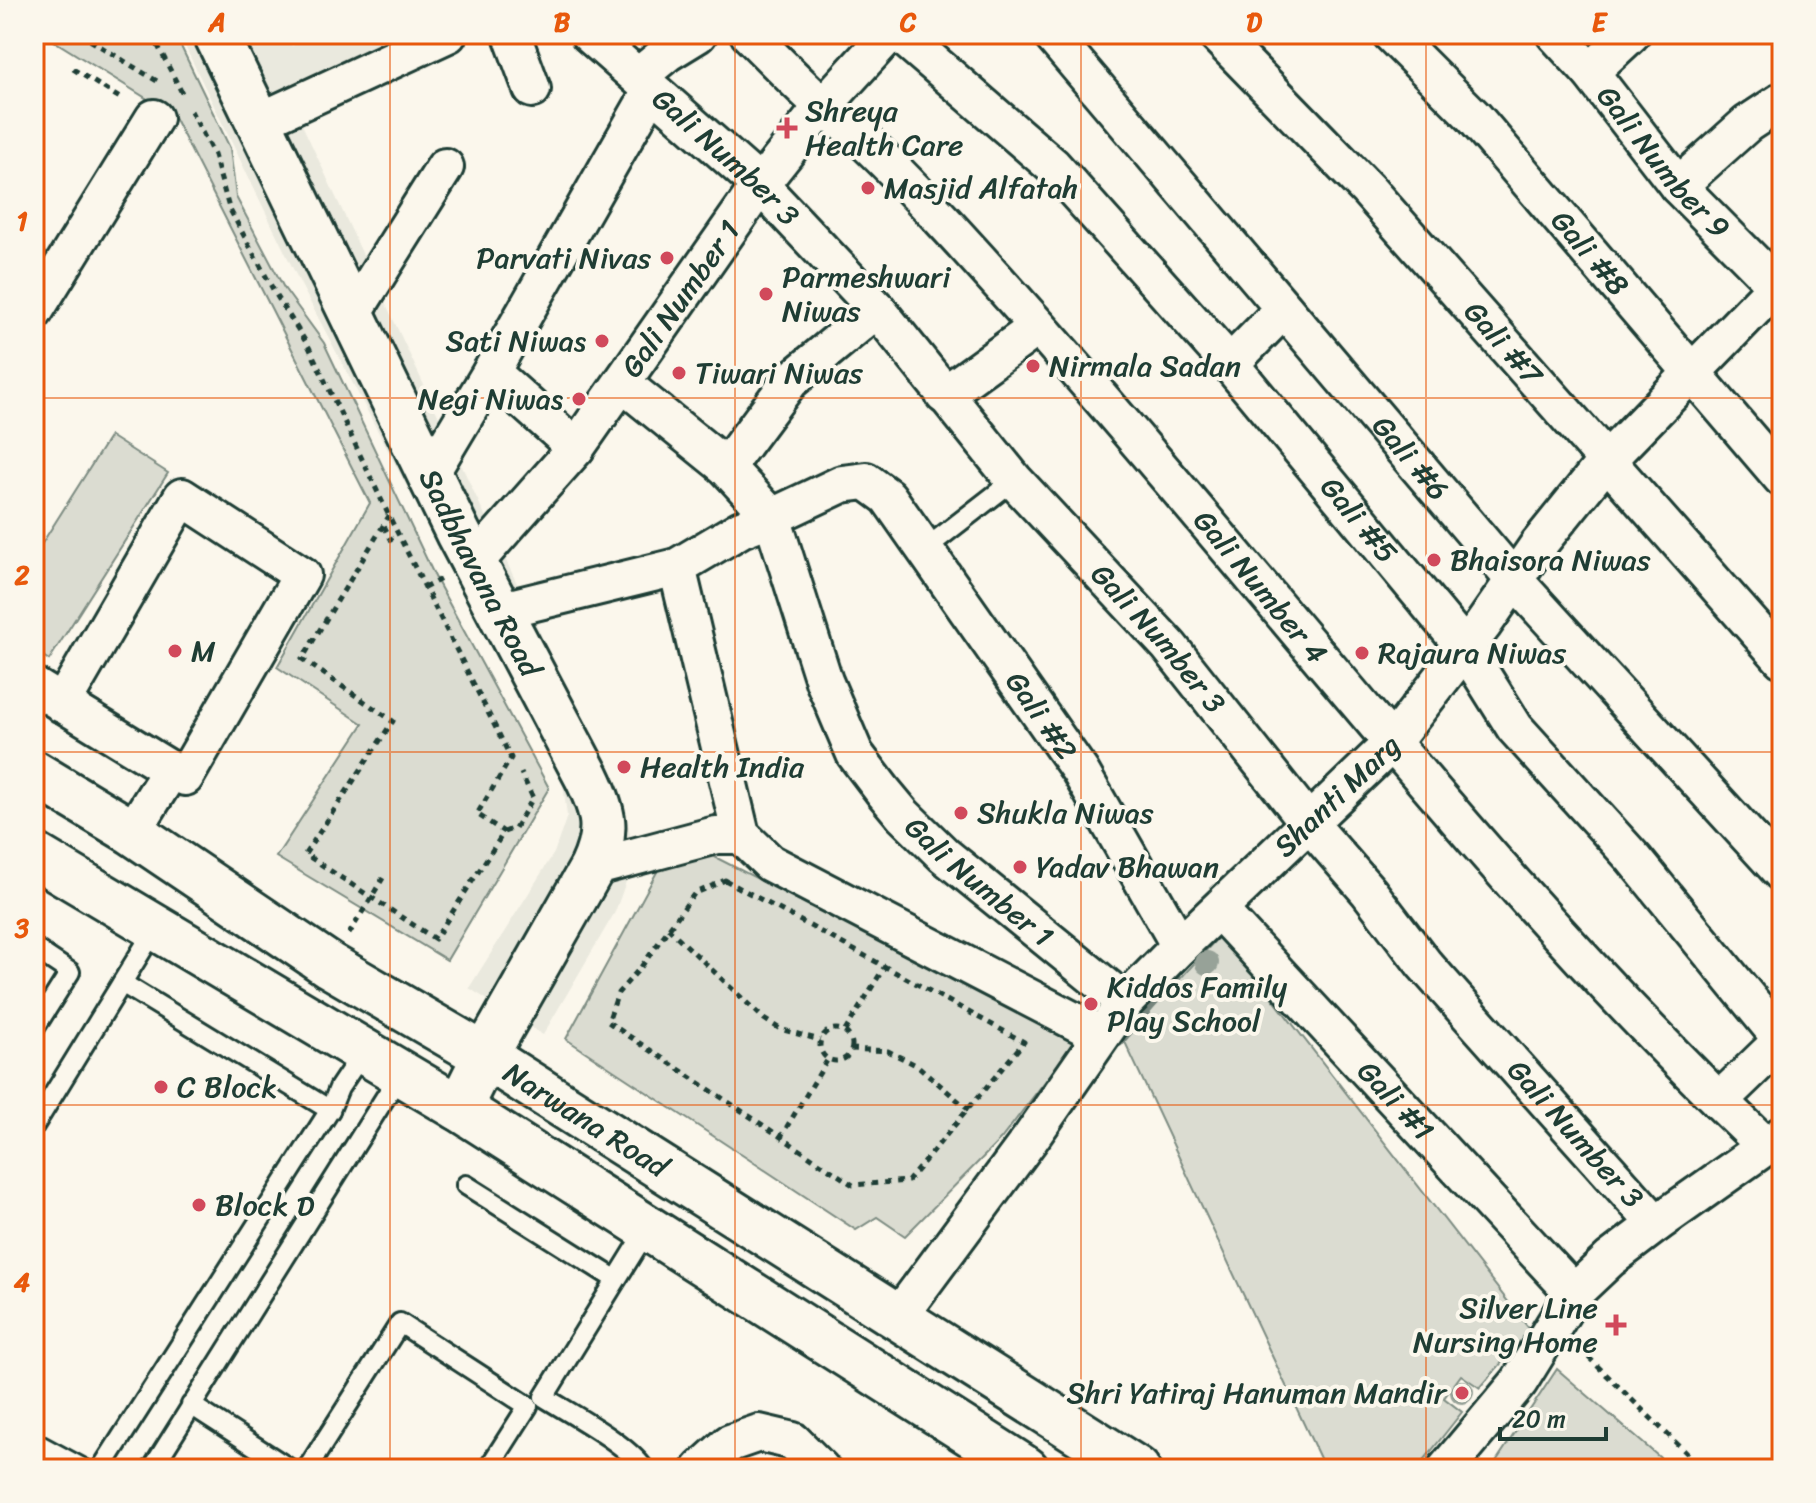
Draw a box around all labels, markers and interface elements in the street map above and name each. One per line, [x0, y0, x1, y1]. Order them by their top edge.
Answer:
text: A [207, 0, 226, 45]
text: B [554, 0, 571, 45]
text: C [899, 0, 917, 45]
text: D [1246, 0, 1262, 45]
text: E [1592, 0, 1609, 45]
street label: Gali Number 9 [1582, 73, 1744, 252]
street label: Gali Number 3 [639, 74, 813, 239]
place label: Shreya Health Care [805, 84, 963, 172]
marker: Shreya Health Care [776, 117, 798, 139]
place label: Masjid Alfatah [884, 161, 1078, 215]
marker: Masjid Alfatah [859, 179, 877, 197]
street label: Gali #8 [1537, 197, 1643, 309]
text: 1 [16, 198, 28, 244]
street label: Gali Number 1 [606, 208, 755, 389]
place label: Parvati Nivas [476, 231, 651, 285]
marker: Parvati Nivas [658, 249, 676, 267]
place label: Parmeshwari Niwas [782, 250, 952, 338]
marker: Parmeshwari Niwas [757, 285, 775, 303]
street label: Gali #7 [1450, 288, 1558, 400]
place label: Sati Niwas [445, 314, 587, 368]
marker: Sati Niwas [593, 332, 611, 350]
place label: Nirmala Sadan [1049, 339, 1241, 393]
place label: Tiwari Niwas [695, 346, 863, 400]
marker: Nirmala Sadan [1024, 357, 1042, 375]
marker: Tiwari Niwas [670, 364, 688, 382]
place label: Negi Niwas [418, 372, 564, 426]
marker: Negi Niwas [570, 390, 588, 408]
street label: Gali #6 [1358, 402, 1464, 514]
street label: Sadbhavana Road [404, 459, 558, 689]
street label: Gali #5 [1306, 464, 1412, 576]
street label: Gali Number 4 [1179, 497, 1342, 676]
place label: Bhaisora Niwas [1450, 533, 1651, 587]
street label: Gali Number 3 [1077, 550, 1240, 726]
marker: Bhaisora Niwas [1425, 551, 1443, 569]
text: 2 [13, 552, 30, 598]
place label: M [191, 624, 216, 678]
place label: Rajaura Niwas [1378, 626, 1566, 680]
marker: M [166, 642, 184, 660]
marker: Rajaura Niwas [1353, 644, 1371, 662]
street label: Gali #2 [990, 659, 1092, 772]
street label: Shanti Marg [1260, 721, 1414, 871]
place label: Health India [640, 740, 805, 794]
marker: Health India [615, 758, 633, 776]
place label: Shukla Niwas [977, 786, 1154, 840]
street label: Gali Number 1 [891, 803, 1066, 961]
marker: Shukla Niwas [952, 804, 970, 822]
place label: Yadav Bhawan [1036, 840, 1219, 894]
marker: Yadav Bhawan [1011, 858, 1029, 876]
text: 3 [14, 905, 30, 951]
place label: Kiddos Family Play School [1107, 960, 1288, 1048]
marker: Kiddos Family Play School [1082, 995, 1100, 1013]
street label: Gali Number 3 [1493, 1046, 1658, 1221]
street label: Narwana Road [492, 1047, 681, 1194]
street label: Gali #1 [1343, 1047, 1448, 1154]
place label: C Block [177, 1060, 277, 1114]
marker: C Block [152, 1078, 170, 1096]
place label: Block D [215, 1178, 314, 1232]
marker: Block D [190, 1196, 208, 1214]
text: 4 [14, 1259, 30, 1305]
place label: Silver Line Nursing Home [1413, 1281, 1598, 1369]
marker: Silver Line Nursing Home [1605, 1314, 1627, 1336]
place label: Shri Yatiraj Hanuman Mandir [1066, 1366, 1448, 1420]
marker: Shri Yatiraj Hanuman Mandir [1453, 1384, 1471, 1402]
scale bar [1500, 1391, 1606, 1441]
text: 20 m [1512, 1398, 1566, 1440]

